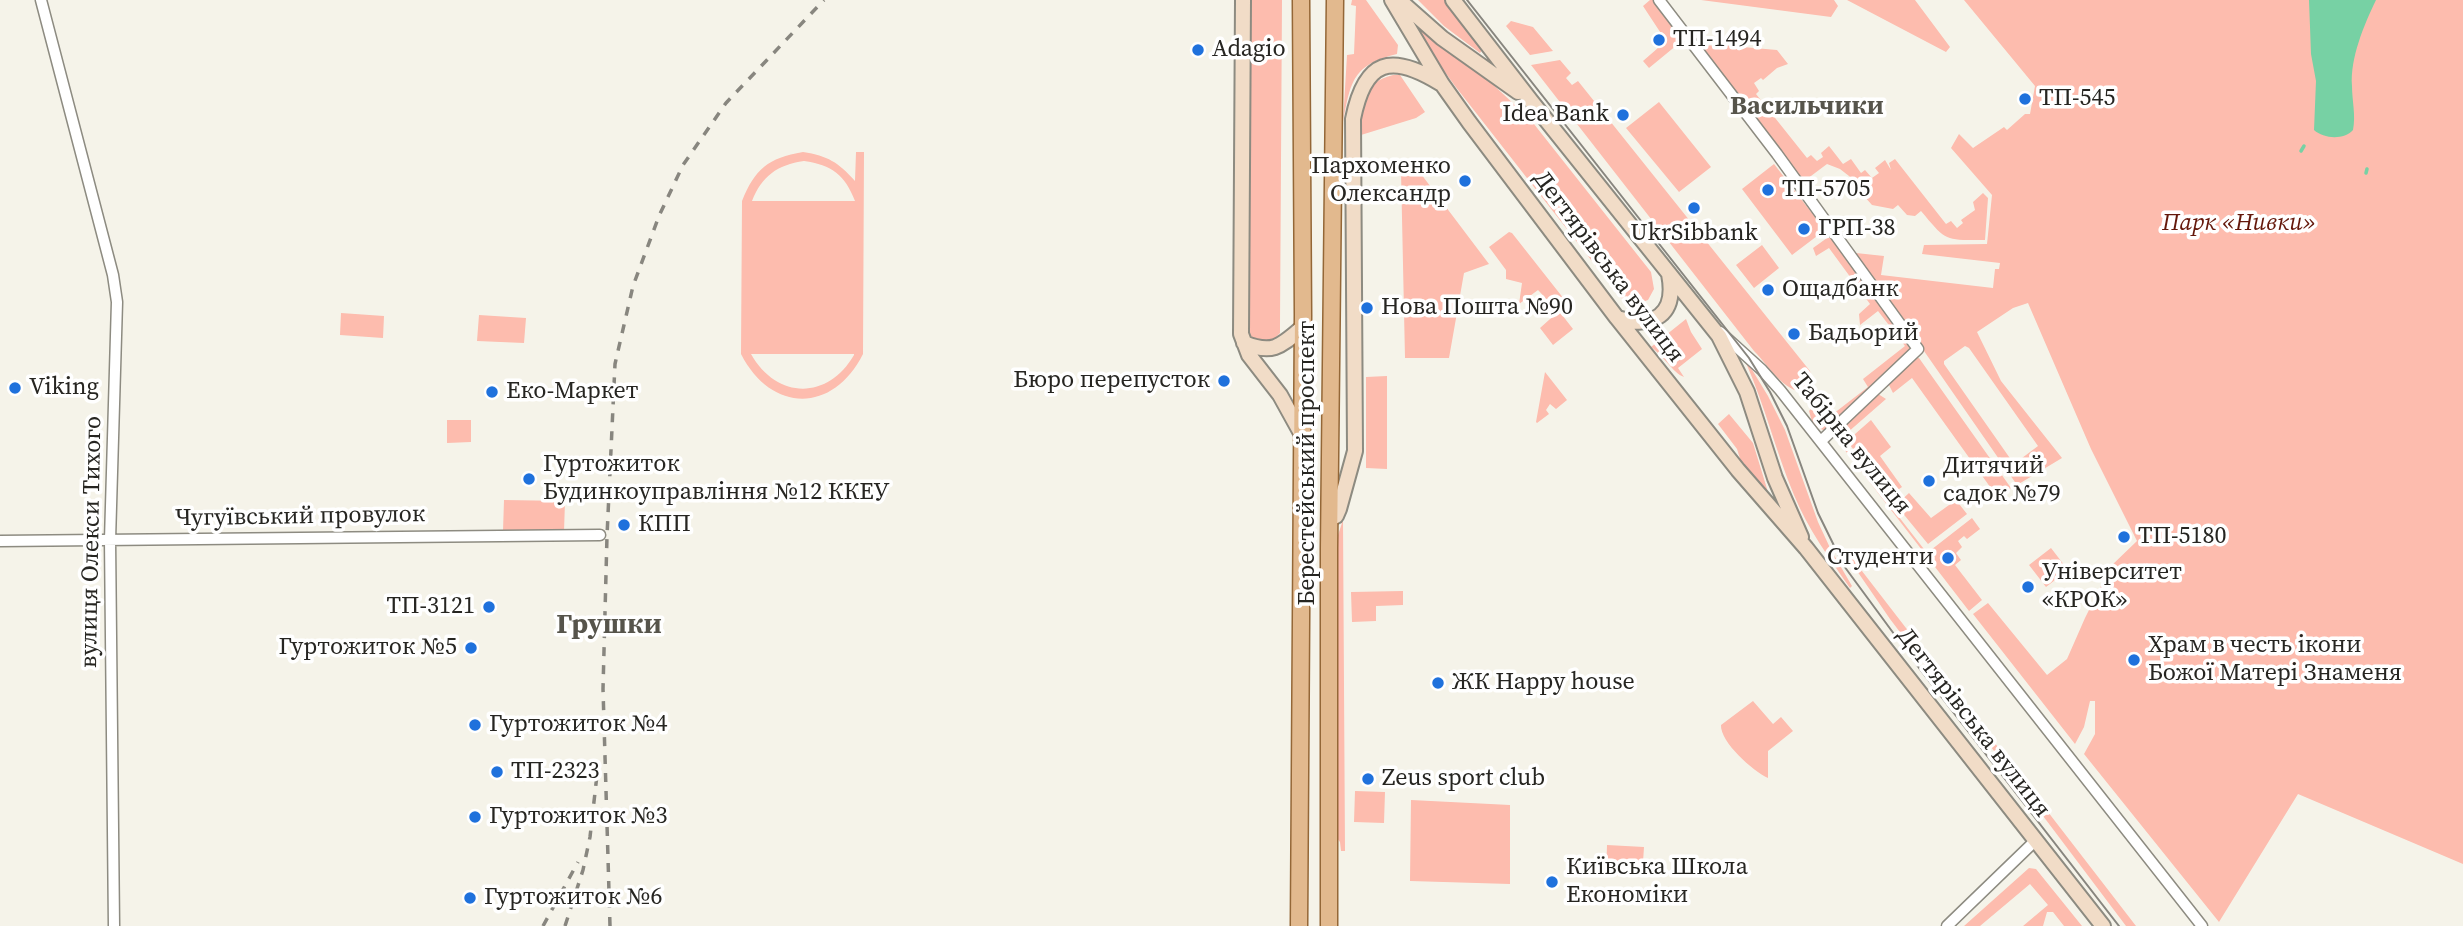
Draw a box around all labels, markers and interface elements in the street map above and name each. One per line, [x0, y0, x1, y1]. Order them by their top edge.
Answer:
place label: ТП-1494 [1673, 26, 1762, 54]
marker: ТП-1494 [1651, 32, 1667, 48]
place label: Adagio [1212, 36, 1286, 64]
marker: Adagio [1190, 42, 1206, 58]
place label: ТП-545 [2039, 85, 2116, 113]
district label: Васильчики [1730, 91, 1884, 123]
marker: ТП-545 [2017, 91, 2033, 107]
place label: Idea Bank [1502, 101, 1609, 129]
marker: Idea Bank [1615, 107, 1631, 123]
place label: Пархоменко Олександр [1311, 153, 1451, 209]
street label: Дегтярівська вулиця [1526, 165, 1690, 369]
marker: Пархоменко Олександр [1457, 173, 1473, 189]
place label: ТП-5705 [1782, 176, 1871, 204]
marker: ТП-5705 [1760, 182, 1776, 198]
marker: UkrSibbank [1686, 200, 1702, 216]
park label: Парк «Нивки» [2162, 210, 2316, 238]
place label: ГРП-38 [1818, 215, 1895, 243]
place label: UkrSibbank [1630, 220, 1758, 248]
marker: ГРП-38 [1796, 221, 1812, 237]
place label: Ощадбанк [1782, 276, 1899, 304]
marker: Ощадбанк [1760, 282, 1776, 298]
place label: Нова Пошта №90 [1381, 294, 1573, 322]
marker: Нова Пошта №90 [1359, 300, 1375, 316]
place label: Бадьорий [1808, 320, 1919, 348]
street label: Берестейський проспект [1294, 321, 1322, 605]
marker: Бадьорий [1786, 326, 1802, 342]
place label: Бюро перепусток [1013, 367, 1210, 395]
street label: Табірна вулиця [1785, 368, 1917, 520]
marker: Бюро перепусток [1216, 373, 1232, 389]
place label: Viking [29, 374, 99, 402]
place label: Еко-Маркет [506, 378, 639, 406]
marker: Viking [7, 380, 23, 396]
marker: Еко-Маркет [484, 384, 500, 400]
street label: вулиця Олекси Тихого [75, 416, 109, 668]
place label: Гуртожиток Будинкоуправління №12 ККЕУ [543, 451, 890, 507]
place label: Дитячий садок №79 [1943, 453, 2061, 509]
marker: Гуртожиток Будинкоуправління №12 ККЕУ [521, 471, 537, 487]
marker: Дитячий садок №79 [1921, 473, 1937, 489]
street label: Чугуївський провулок [175, 500, 425, 534]
place label: КПП [638, 511, 691, 539]
marker: КПП [616, 517, 632, 533]
place label: ТП-5180 [2138, 523, 2227, 551]
marker: ТП-5180 [2116, 529, 2132, 545]
place label: Студенти [1827, 544, 1934, 572]
marker: Студенти [1940, 550, 1956, 566]
place label: Університет «КРОК» [2042, 559, 2182, 615]
marker: Університет «КРОК» [2020, 579, 2036, 595]
place label: ТП-3121 [386, 593, 475, 621]
marker: ТП-3121 [481, 599, 497, 615]
district label: Грушки [556, 609, 662, 643]
street label: Дегтярівська вулиця [1890, 622, 2056, 824]
place label: Храм в честь ікони Божої Матері Знаменя [2148, 632, 2402, 688]
place label: Гуртожиток №5 [279, 634, 457, 662]
marker: Гуртожиток №5 [463, 640, 479, 656]
marker: Храм в честь ікони Божої Матері Знаменя [2126, 652, 2142, 668]
place label: ЖК Happy house [1452, 669, 1635, 697]
marker: ЖК Happy house [1430, 675, 1446, 691]
place label: Гуртожиток №4 [489, 711, 667, 739]
marker: Гуртожиток №4 [467, 717, 483, 733]
place label: ТП-2323 [511, 758, 600, 786]
marker: ТП-2323 [489, 764, 505, 780]
place label: Zeus sport club [1382, 765, 1545, 793]
marker: Zeus sport club [1360, 771, 1376, 787]
place label: Гуртожиток №3 [489, 803, 667, 831]
marker: Гуртожиток №3 [467, 809, 483, 825]
place label: Київська Школа Економіки [1566, 854, 1748, 910]
marker: Київська Школа Економіки [1544, 874, 1560, 890]
place label: Гуртожиток №6 [484, 884, 662, 912]
marker: Гуртожиток №6 [462, 890, 478, 906]

